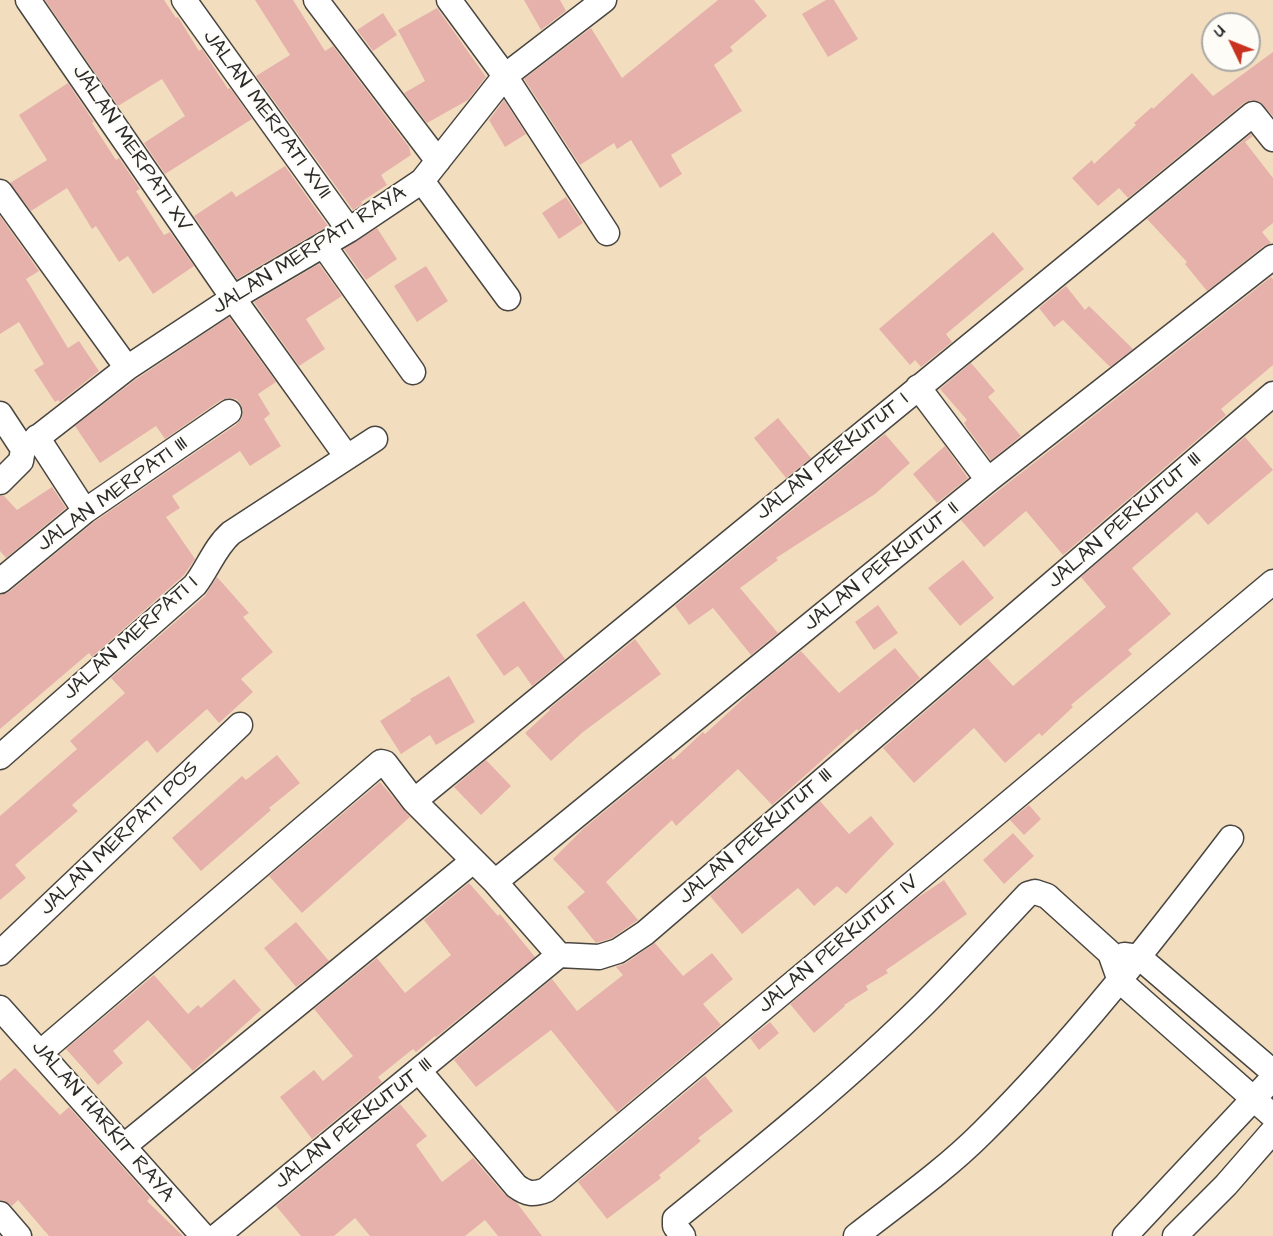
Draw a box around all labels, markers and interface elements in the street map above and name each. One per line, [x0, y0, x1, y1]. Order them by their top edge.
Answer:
north arrow [1201, 12, 1261, 72]
text: U [1208, 20, 1230, 42]
street label: JALAN MERPATI XVII [196, 26, 336, 204]
street label: JALAN MERPATI XV [66, 61, 196, 237]
street label: JALAN MERPATI RAYA [209, 181, 411, 321]
street label: JALAN PERKUTUT I [752, 388, 914, 526]
street label: JALAN MERPATI III [33, 432, 193, 558]
street label: JALAN PERKUTUT III [1043, 447, 1207, 595]
street label: JALAN PERKUTUT II [799, 497, 965, 637]
street label: JALAN MERPATI I [58, 572, 204, 706]
street label: JALAN MERPATI POS [35, 757, 205, 921]
street label: JALAN PERKUTUT III [674, 763, 838, 911]
street label: JALAN PERKUTUT IV [753, 870, 925, 1020]
street label: JALAN HARKIT RAYA [25, 1036, 179, 1208]
street label: JALAN PERKUTUT III [270, 1053, 438, 1195]

